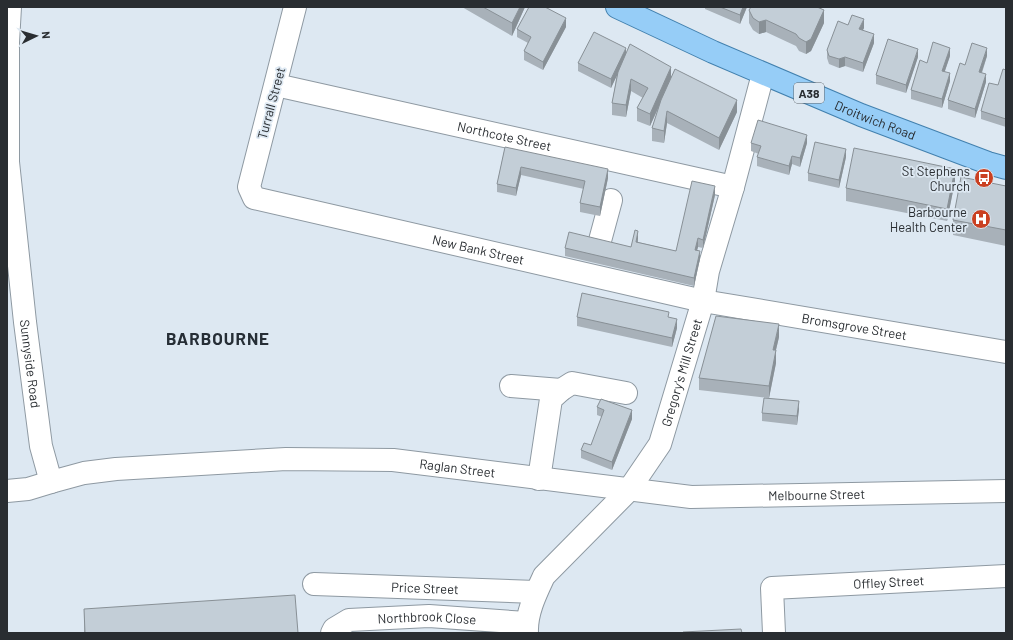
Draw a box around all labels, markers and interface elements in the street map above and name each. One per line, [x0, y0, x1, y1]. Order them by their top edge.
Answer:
north arrow [16, 16, 56, 56]
text: N [40, 31, 53, 39]
street label: Turrall Street [254, 65, 288, 141]
road number: A38 [794, 83, 824, 103]
street label: Droitwich Road [832, 97, 918, 143]
street label: Northcote Street [456, 118, 553, 154]
place label: St Stephens Church [902, 163, 970, 194]
bus stop icon: St Stephens Church [973, 167, 995, 189]
place label: Barbourne Health Center [890, 204, 967, 235]
hospital icon: Barbourne Health Center [970, 208, 992, 230]
street label: New Bank Street [431, 231, 526, 268]
street label: Bromsgrove Street [801, 310, 908, 343]
street label: Gregory's Mill Street [658, 317, 705, 428]
street label: Sunnyside Road [17, 318, 44, 409]
district label: BARBOURNE [166, 328, 270, 348]
street label: Raglan Street [419, 455, 496, 481]
street label: Melbourne Street [768, 486, 865, 504]
street label: Offley Street [853, 572, 925, 592]
street label: Price Street [391, 579, 459, 597]
street label: Northbrook Close [377, 608, 477, 627]

